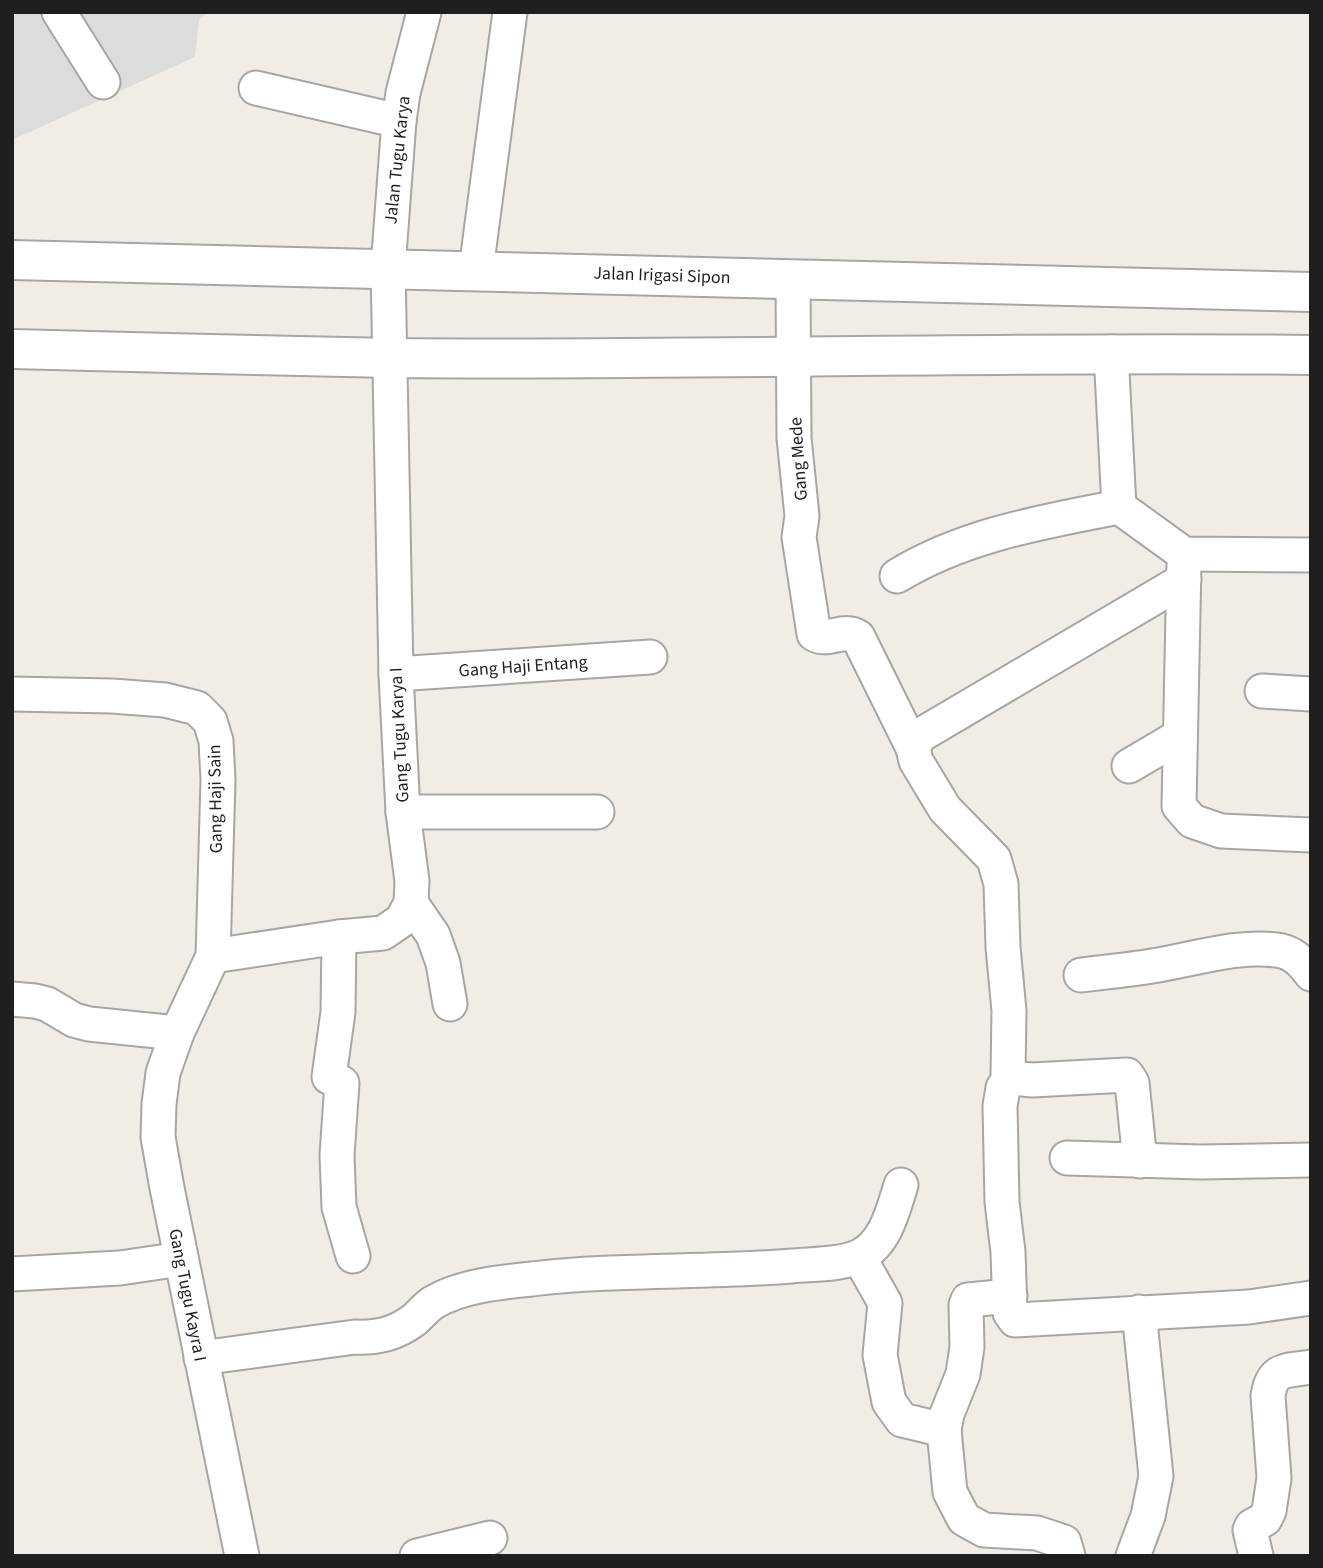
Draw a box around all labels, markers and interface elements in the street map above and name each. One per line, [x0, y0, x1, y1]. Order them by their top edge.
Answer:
street label: Jalan Tugu Karya [378, 95, 417, 226]
street label: Jalan Irigasi Sipon [593, 261, 731, 290]
street label: Gang Mede [783, 416, 814, 502]
street label: Gang Haji Entang [458, 650, 588, 683]
street label: Gang Tugu Karya I [383, 667, 416, 803]
street label: Gang Haji Sain [202, 744, 229, 854]
street label: Gang Tugu Kayra I [162, 1226, 213, 1364]

